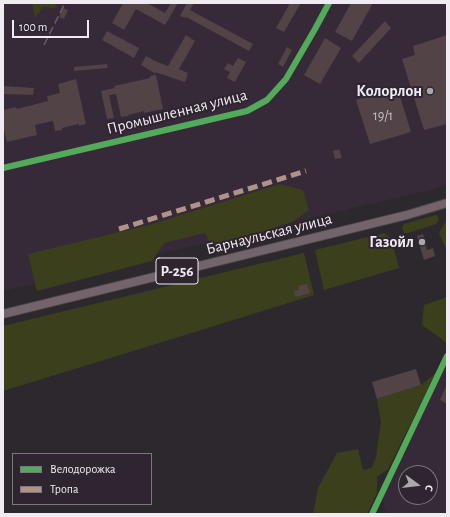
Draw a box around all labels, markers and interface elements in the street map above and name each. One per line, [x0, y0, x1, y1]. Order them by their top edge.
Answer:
scale bar [14, 12, 91, 38]
text: 100 m [19, 21, 47, 33]
place label: Колорлон [356, 81, 422, 101]
street label: Промышленная улица [105, 85, 249, 139]
marker: Колорлон [425, 86, 435, 96]
house number: 19/1 [373, 108, 393, 124]
street label: Барнаульская улица [204, 209, 334, 259]
place label: Газойл [369, 232, 414, 252]
marker: Газойл [417, 237, 427, 247]
road number: Р-256 [156, 258, 198, 284]
legend [12, 453, 152, 505]
text: Велодорожка [50, 463, 116, 475]
north arrow [398, 465, 438, 505]
text: Тропа [50, 483, 78, 495]
text: С [423, 484, 435, 492]

